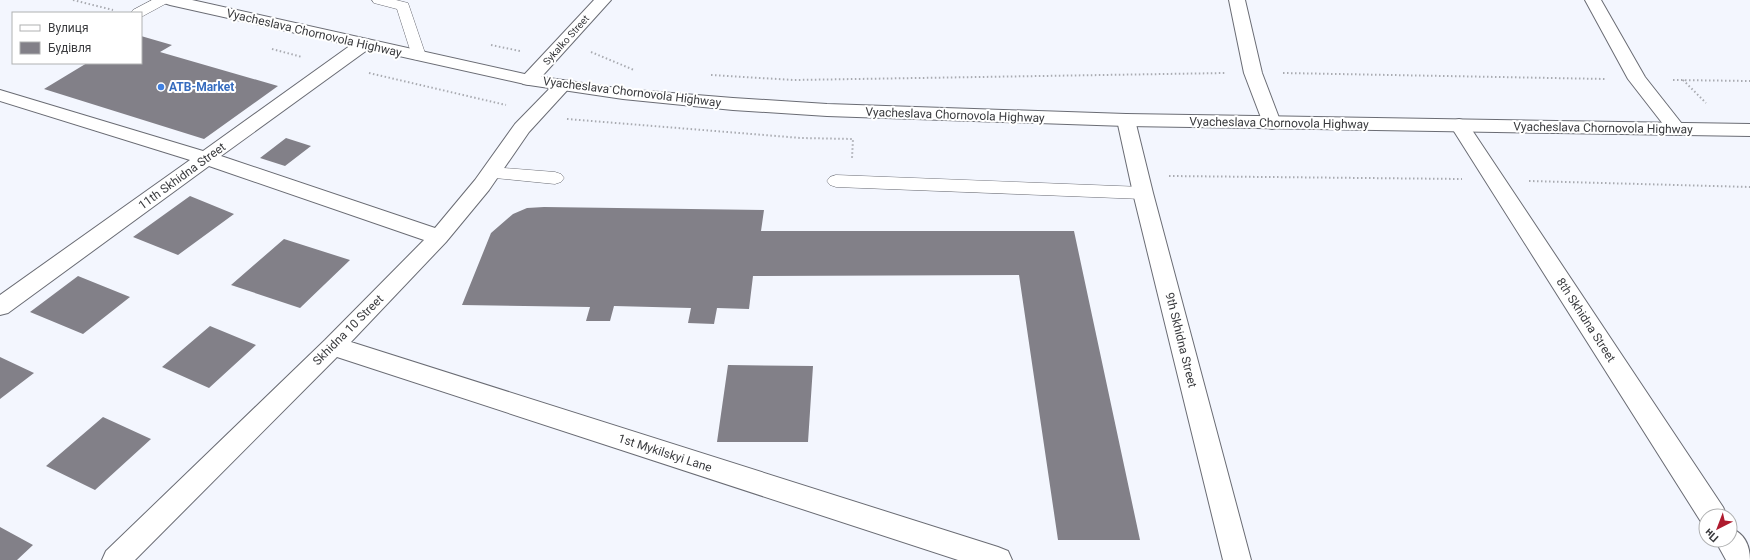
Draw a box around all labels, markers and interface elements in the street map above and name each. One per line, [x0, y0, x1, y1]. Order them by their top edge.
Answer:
street label: Vyacheslava Chornovola Highway [225, 6, 403, 60]
legend [12, 12, 142, 64]
street label: Sykalko Street [541, 13, 591, 67]
text: Вулиця [48, 21, 89, 35]
text: Будівля [48, 41, 91, 55]
street label: Vyacheslava Chornovola Highway [542, 74, 722, 110]
place label: ATB-Market [169, 80, 234, 94]
marker: ATB-Market [156, 82, 166, 92]
street label: Vyacheslava Chornovola Highway [865, 105, 1045, 125]
street label: Vyacheslava Chornovola Highway [1189, 114, 1369, 132]
street label: Vyacheslava Chornovola Highway [1513, 119, 1693, 137]
street label: 11th Skhidna Street [136, 140, 228, 212]
street label: 8th Skhidna Street [1554, 275, 1618, 365]
street label: 9th Skhidna Street [1162, 291, 1200, 389]
street label: Skhidna 10 Street [310, 292, 386, 368]
street label: 1st Mykilskyi Lane [616, 431, 714, 475]
north arrow [1698, 508, 1738, 548]
text: Пн [1702, 526, 1721, 545]

